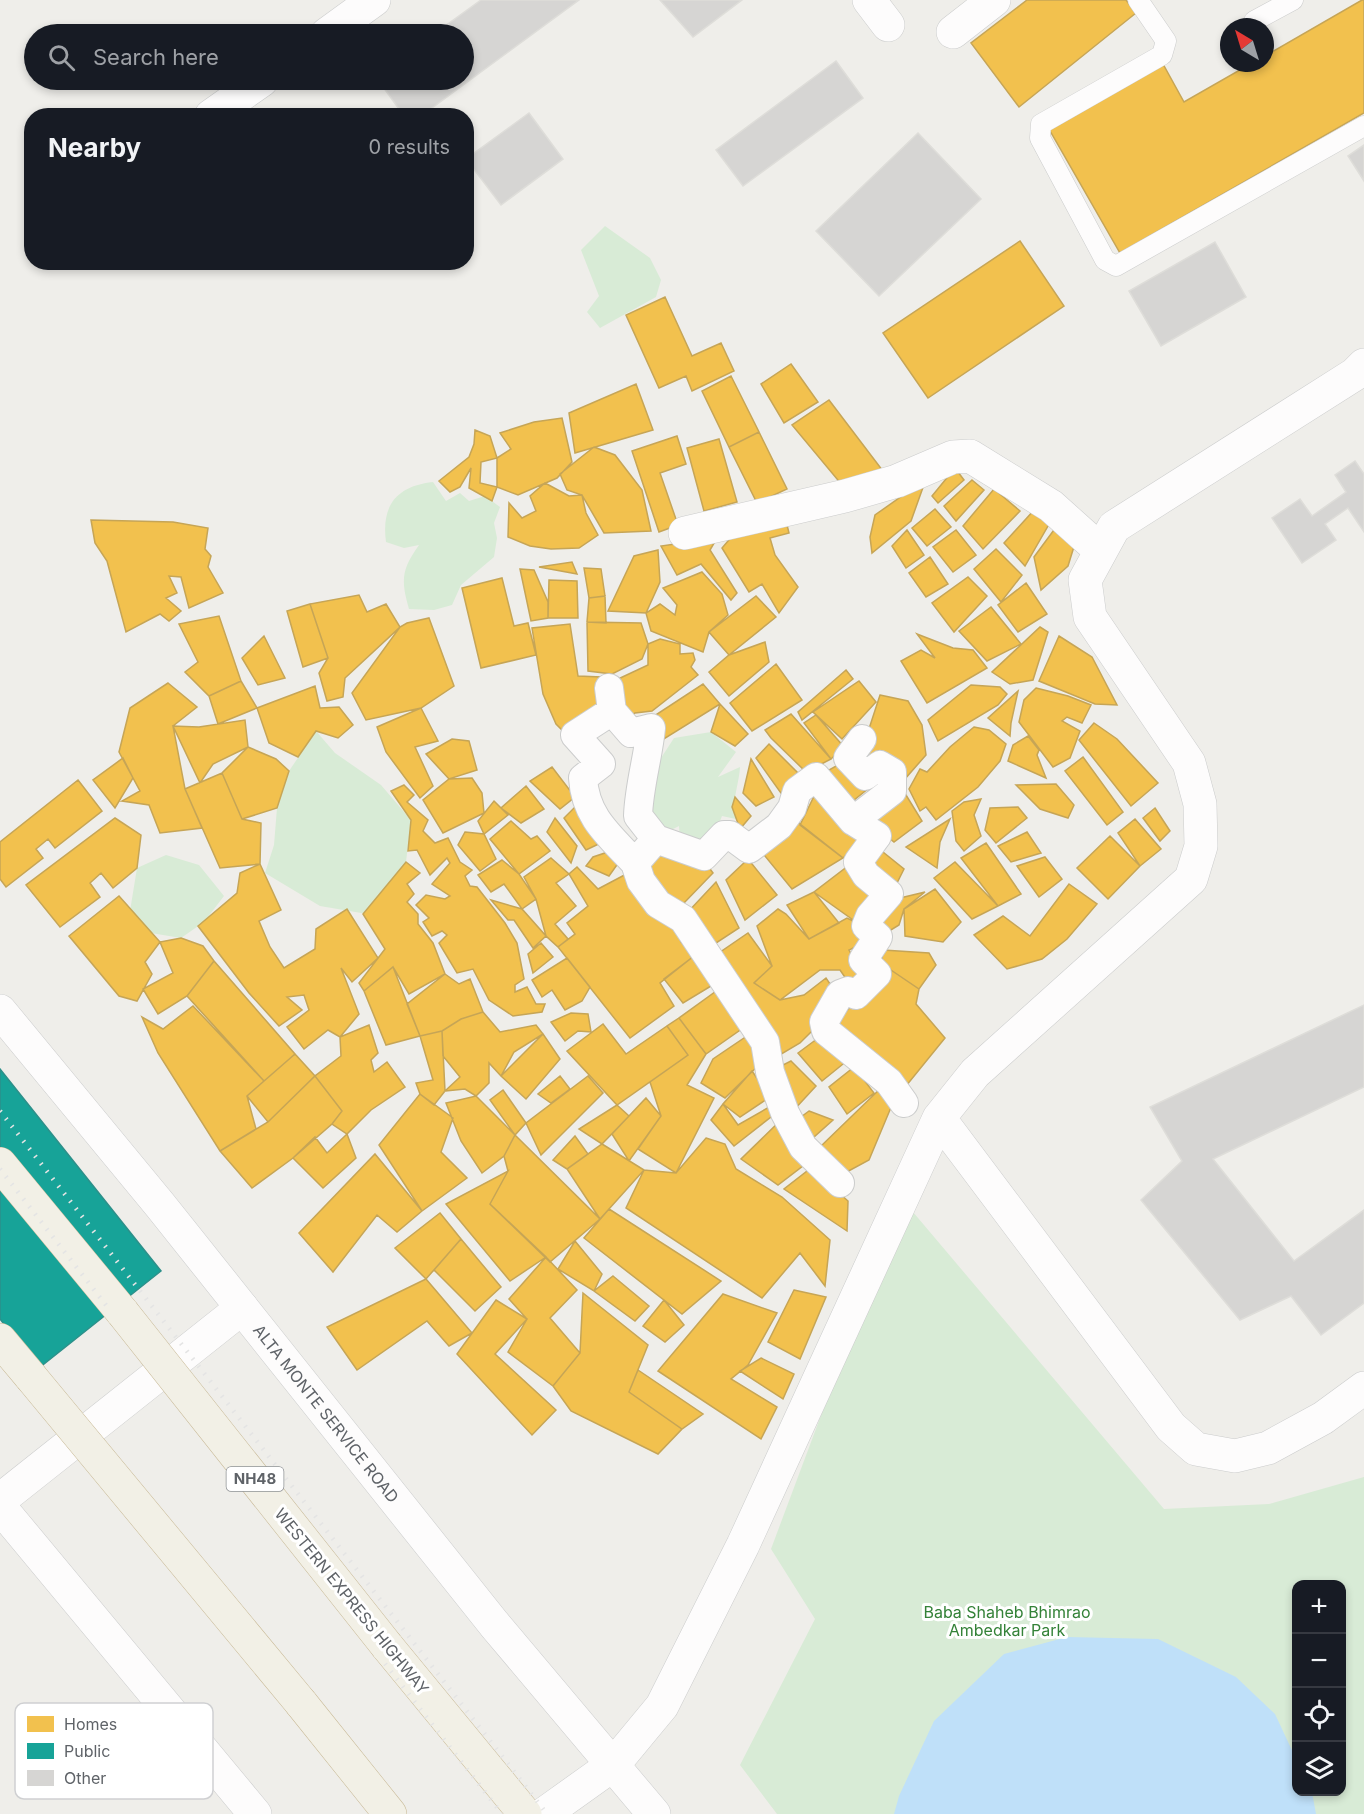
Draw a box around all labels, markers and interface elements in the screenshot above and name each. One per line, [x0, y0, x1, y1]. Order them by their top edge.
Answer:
north arrow [1220, 18, 1274, 72]
search box [24, 24, 474, 90]
icon: search [45, 41, 78, 74]
text: Search here [93, 44, 219, 70]
text: Nearby [48, 132, 141, 163]
text: 0 results [368, 135, 450, 159]
street label: ALTA MONTE SERVICE ROAD [249, 1320, 403, 1506]
road number: NH48 [226, 1467, 284, 1491]
street label: WESTERN EXPRESS HIGHWAY [271, 1504, 433, 1698]
map controls [1292, 1580, 1346, 1796]
button: + [1292, 1580, 1346, 1634]
park label: Baba Shaheb Bhimrao Ambedkar Park [923, 1602, 1091, 1640]
button: − [1292, 1634, 1346, 1688]
button: locate [1292, 1688, 1346, 1742]
legend [15, 1703, 213, 1799]
text: Homes [64, 1714, 117, 1734]
text: Public [64, 1741, 110, 1761]
button: layers [1292, 1742, 1346, 1796]
text: Other [64, 1768, 106, 1788]

